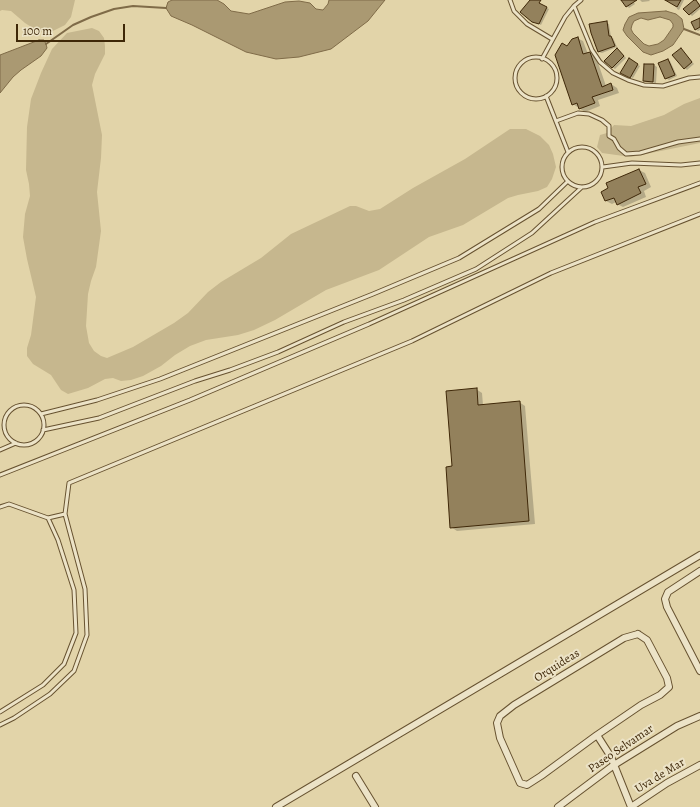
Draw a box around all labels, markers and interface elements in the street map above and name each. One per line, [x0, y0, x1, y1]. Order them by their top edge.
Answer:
scale bar [18, 16, 127, 42]
text: 100 m [23, 23, 52, 39]
street label: Orquideas [532, 646, 582, 686]
street label: Paseo Selvamar [586, 722, 656, 776]
street label: Uva de Mar [632, 755, 688, 797]

